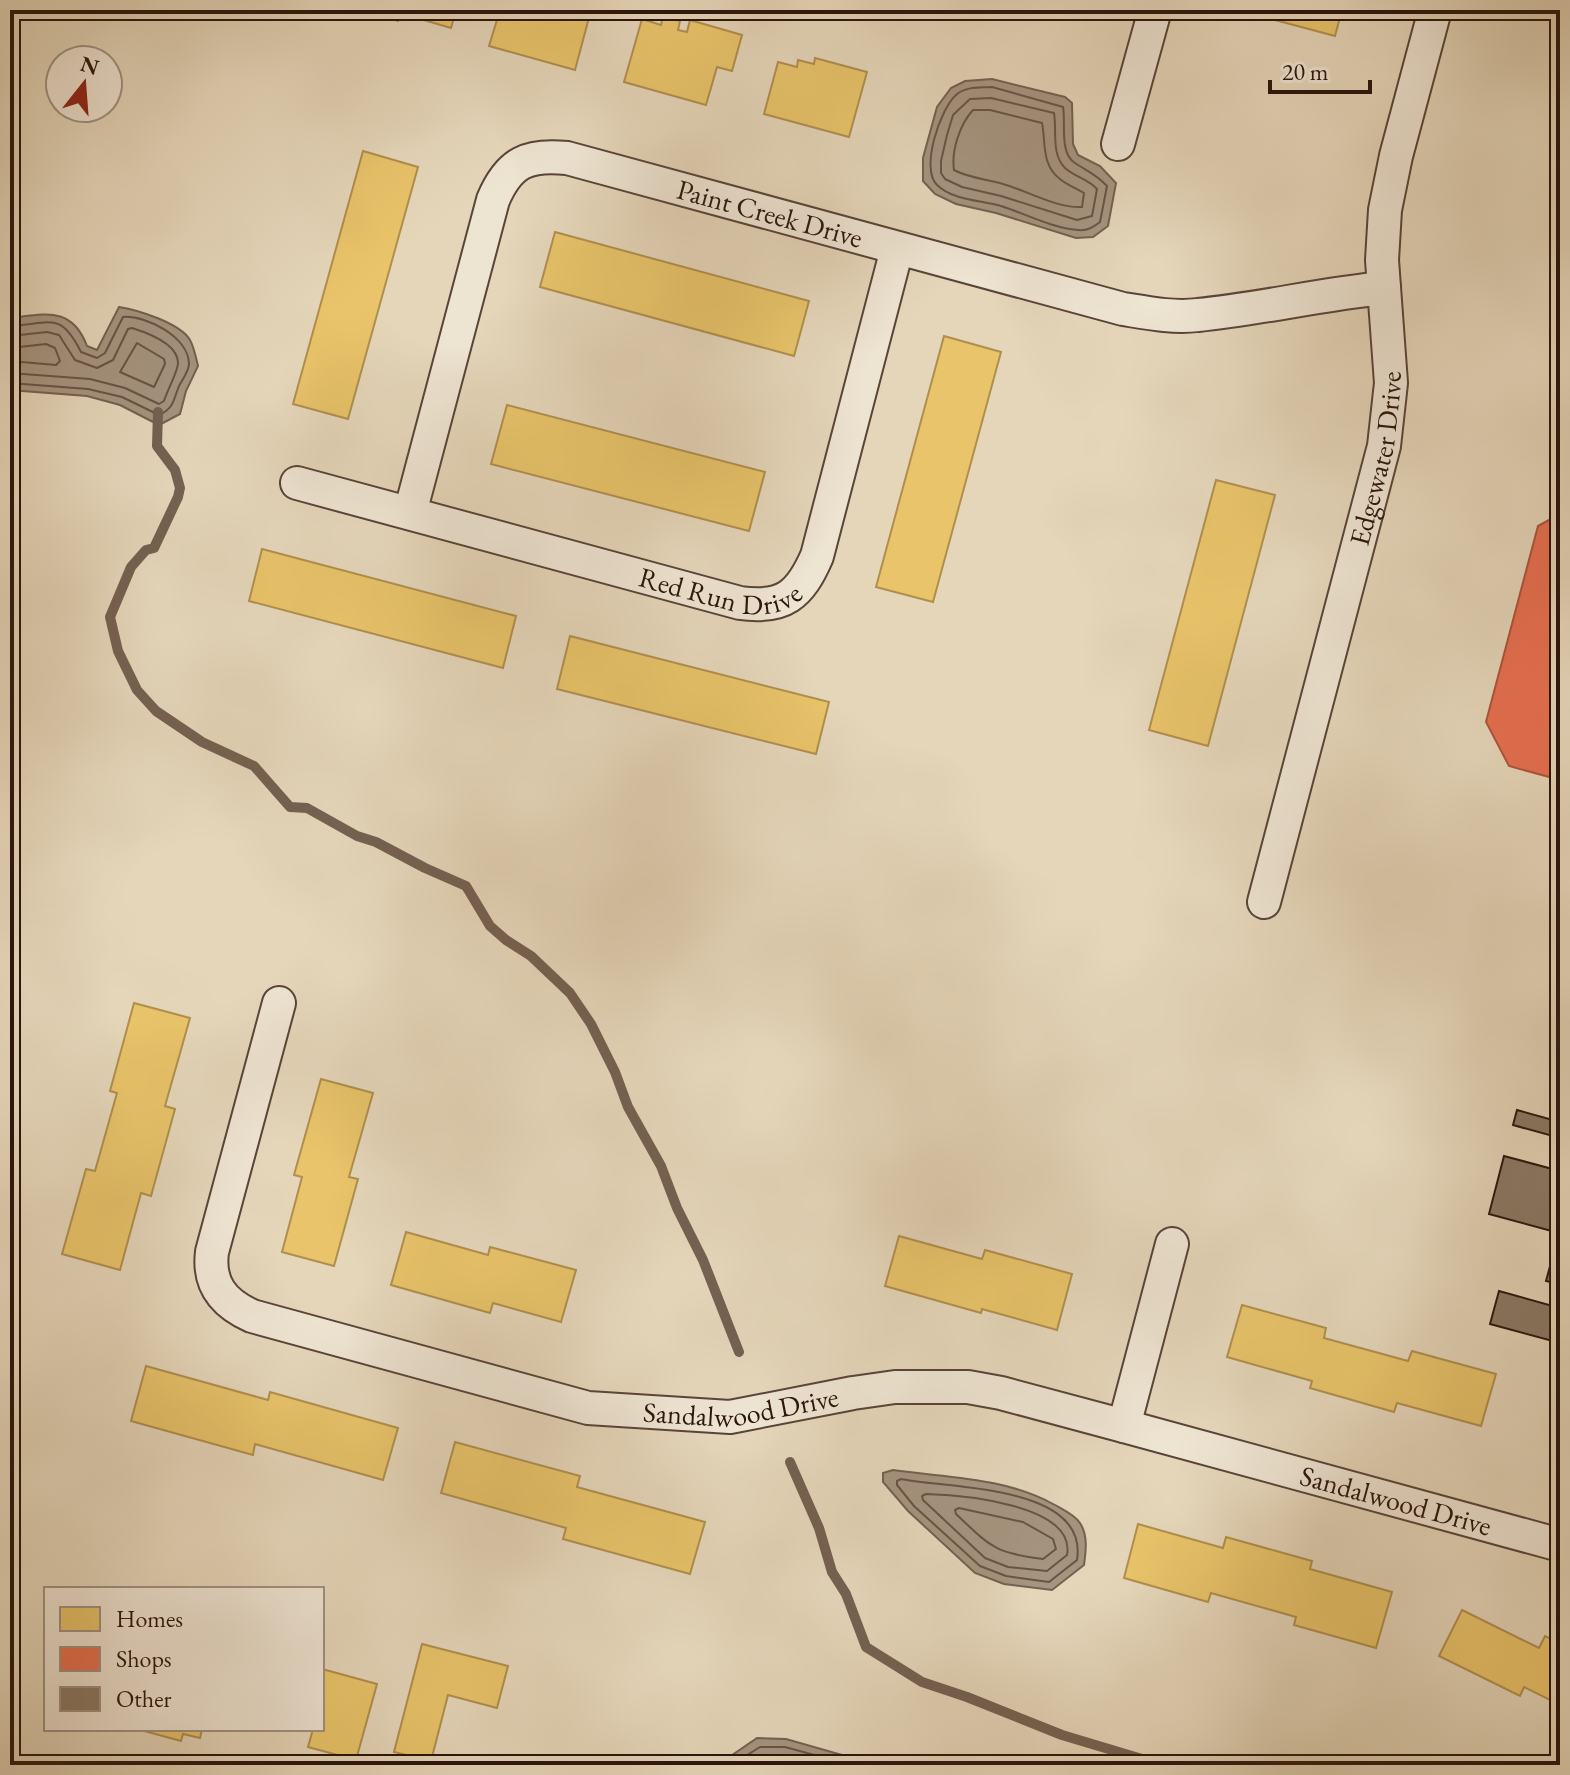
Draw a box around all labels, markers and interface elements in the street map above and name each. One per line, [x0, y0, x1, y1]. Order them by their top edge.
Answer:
north arrow [44, 44, 124, 124]
scale bar [1270, 44, 1370, 94]
text: N [77, 49, 103, 82]
text: 20 m [1282, 56, 1329, 87]
street label: Paint Creek Drive [673, 171, 867, 256]
street label: Edgewater Drive [1341, 370, 1409, 549]
street label: Red Run Drive [635, 559, 809, 623]
street label: Sandalwood Drive [642, 1378, 841, 1435]
street label: Sandalwood Drive [1296, 1457, 1496, 1544]
legend [44, 1587, 324, 1731]
text: Homes [116, 1603, 183, 1634]
text: Shops [116, 1643, 172, 1674]
text: Other [116, 1683, 172, 1714]

